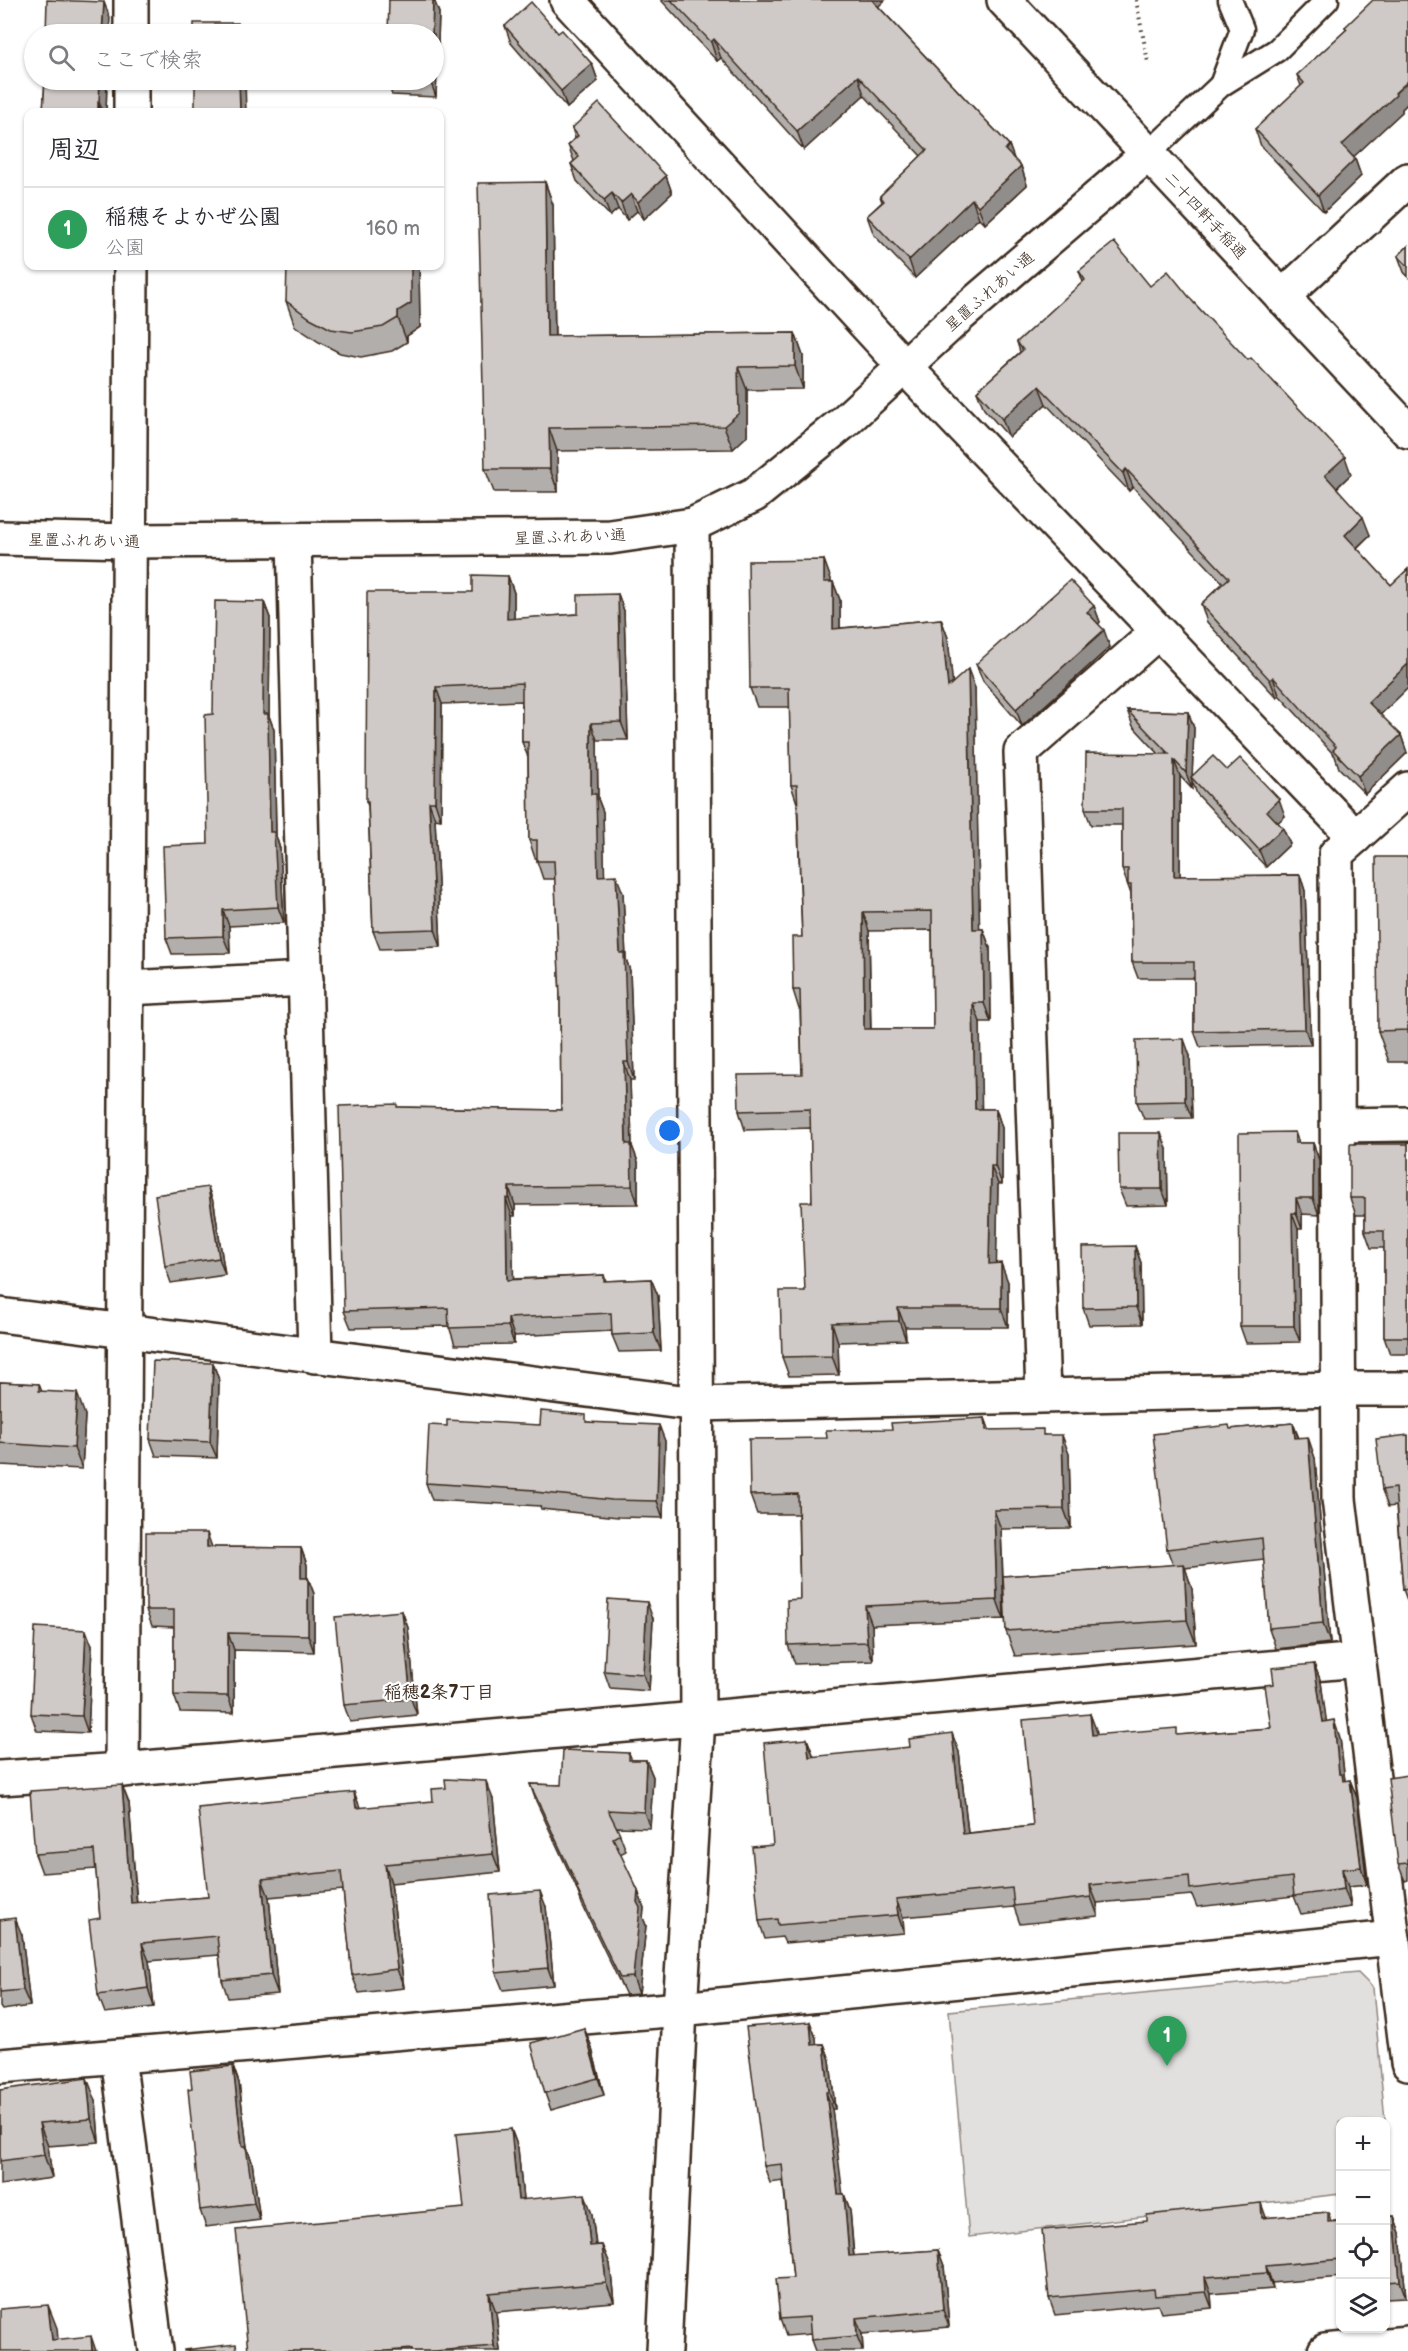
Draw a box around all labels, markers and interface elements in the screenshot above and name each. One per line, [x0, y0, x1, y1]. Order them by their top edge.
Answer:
search box [24, 24, 444, 90]
icon: search [45, 41, 78, 74]
text: ここで検索 [93, 47, 203, 74]
text: 周辺 [48, 135, 100, 166]
street label: 二十四軒手稲通 [1160, 169, 1250, 263]
text: 稲穂そよかぜ公園 [105, 204, 281, 231]
text: 1 [63, 217, 72, 241]
text: 160 m [366, 217, 420, 241]
text: 公園 [105, 236, 145, 260]
street label: 星置ふれあい通 [941, 248, 1038, 336]
street label: 星置ふれあい通 [514, 526, 626, 549]
street label: 星置ふれあい通 [28, 531, 140, 552]
your location [655, 1116, 684, 1145]
district label: 稲穂2条7丁目 [384, 1682, 494, 1703]
pin: 1 [1148, 2016, 1186, 2066]
map controls [1336, 2117, 1390, 2333]
button: + [1336, 2117, 1390, 2171]
button: − [1336, 2171, 1390, 2225]
button: locate [1336, 2225, 1390, 2279]
button: layers [1336, 2279, 1390, 2333]

